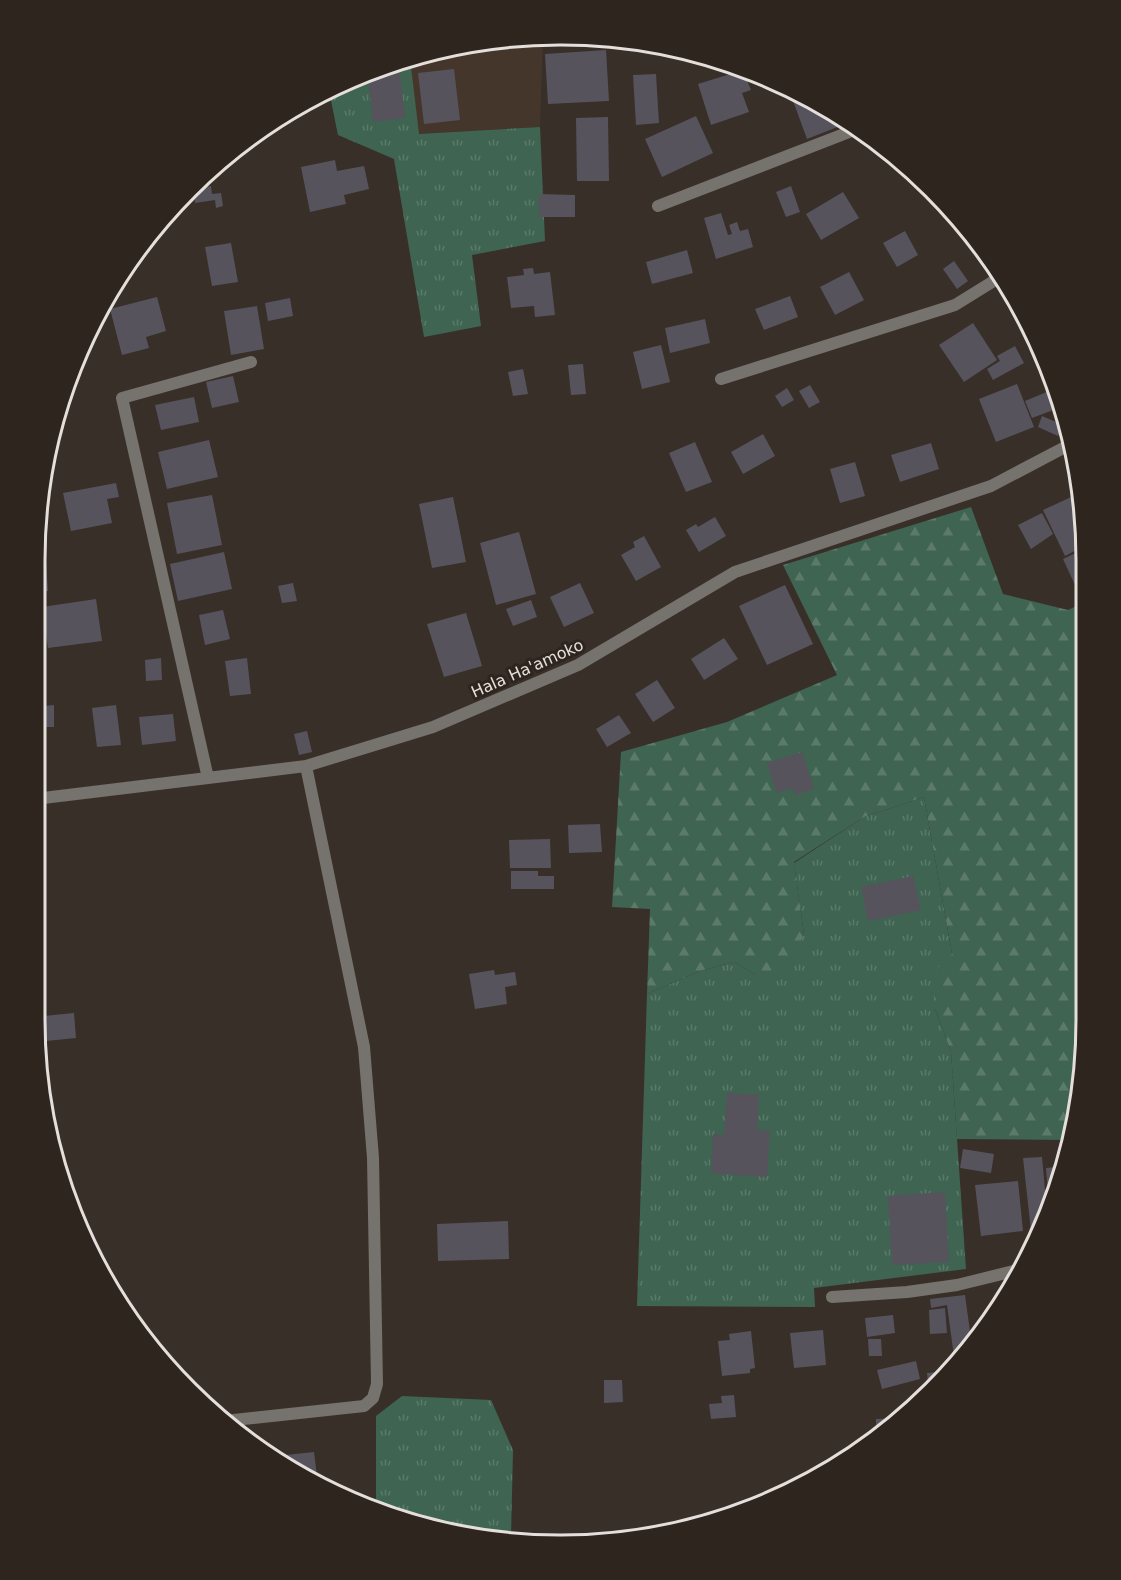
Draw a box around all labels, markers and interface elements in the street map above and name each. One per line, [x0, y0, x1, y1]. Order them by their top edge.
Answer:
street label: Hala Ha'amoko [468, 635, 586, 702]

